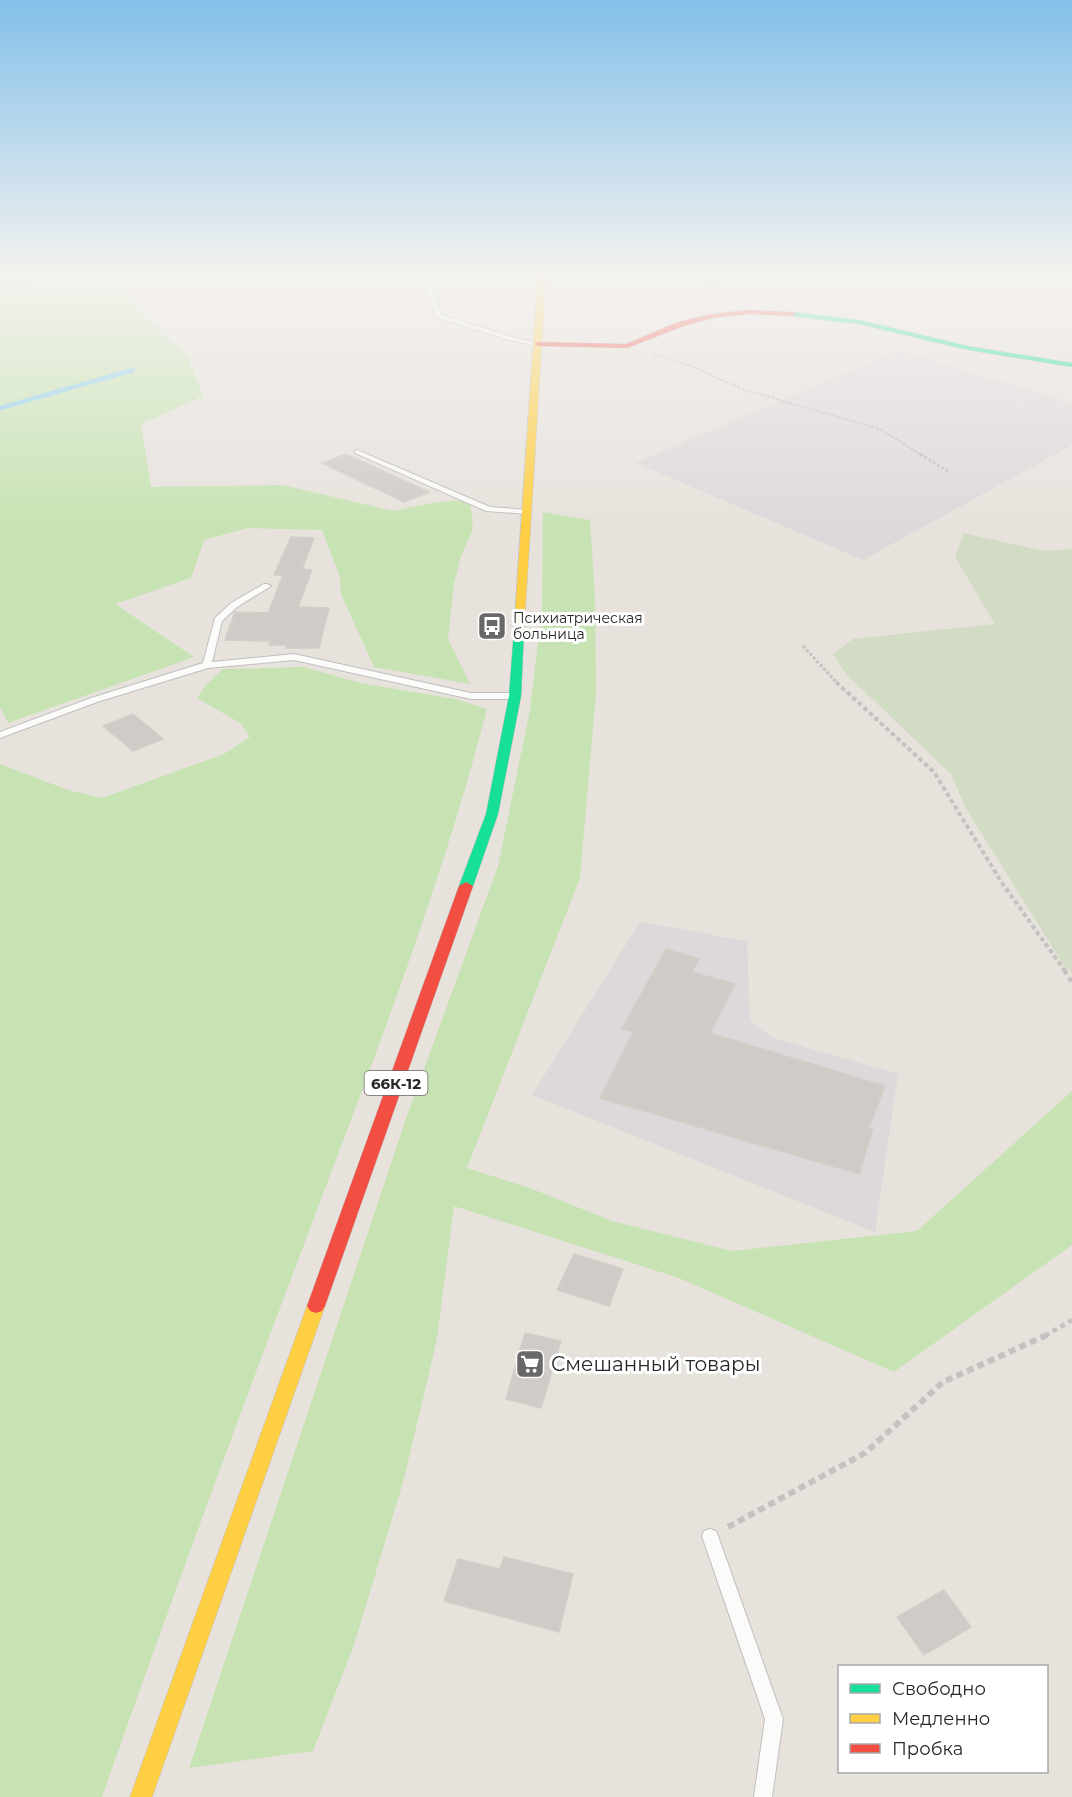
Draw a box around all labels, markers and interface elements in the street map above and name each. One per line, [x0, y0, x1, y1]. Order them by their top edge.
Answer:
place label: Психиатрическая больница [513, 609, 643, 643]
bus stop icon: Психиатрическая больница [476, 610, 508, 642]
road number: 66К-12 [364, 1071, 428, 1095]
supermarket icon: Смешанный товары [514, 1348, 546, 1380]
place label: Смешанный товары [551, 1352, 760, 1376]
legend [838, 1665, 1048, 1773]
text: Свободно [892, 1678, 986, 1700]
text: Медленно [892, 1708, 990, 1730]
text: Пробка [892, 1738, 963, 1760]

